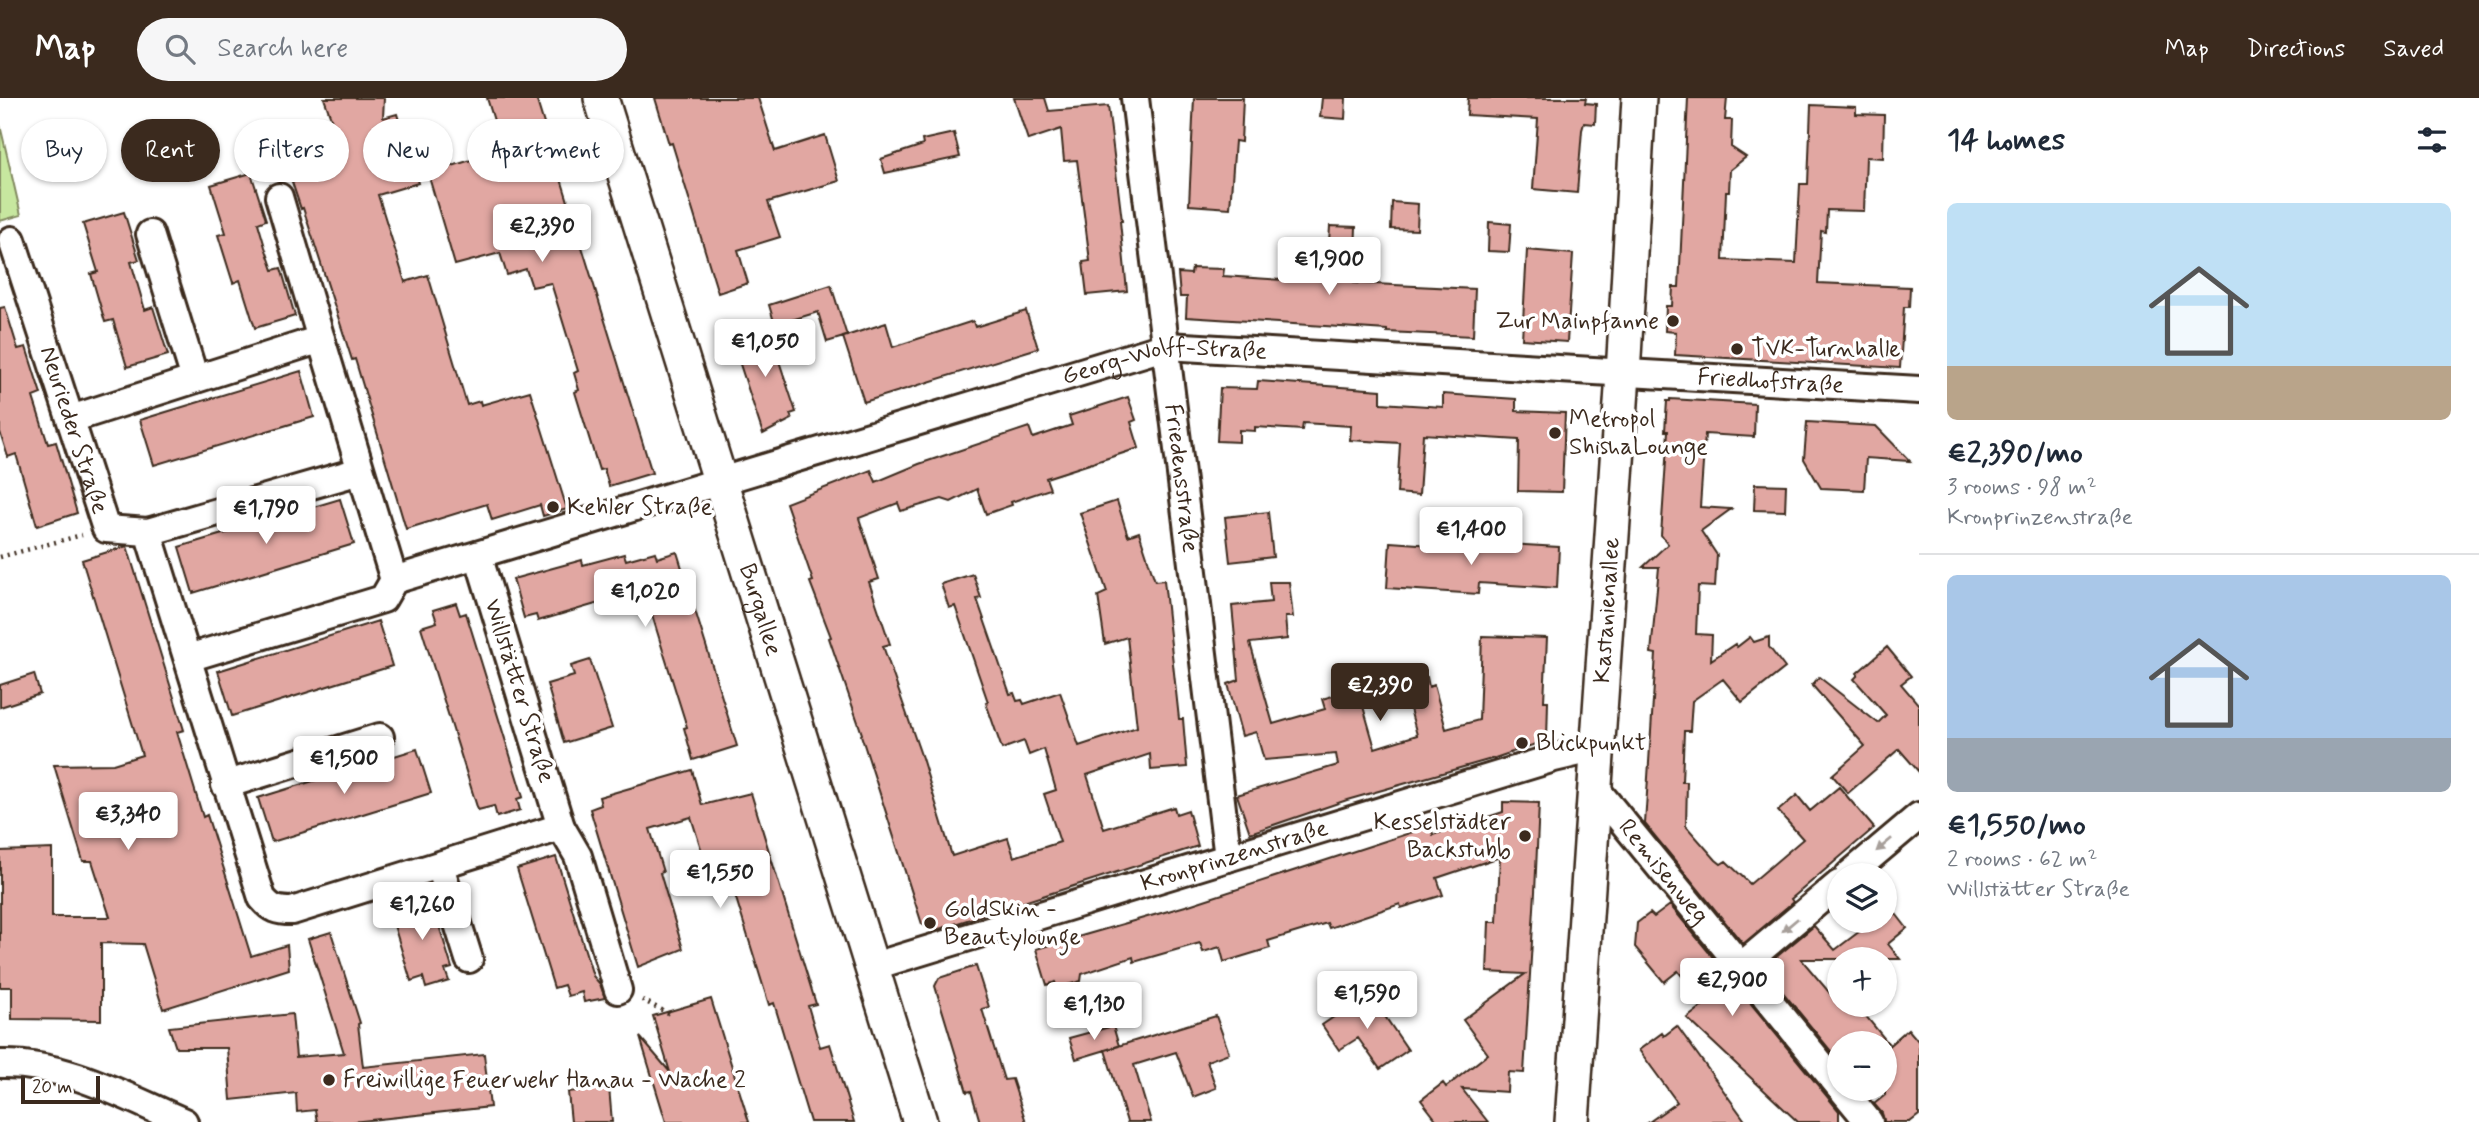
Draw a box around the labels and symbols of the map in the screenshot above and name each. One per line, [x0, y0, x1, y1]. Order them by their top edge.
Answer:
pin: €2,390 [485, 204, 599, 264]
pin: €1,900 [1272, 238, 1386, 297]
place label: Zur Mainpfanne [1495, 306, 1659, 337]
marker: Zur Mainpfanne [1665, 313, 1681, 329]
pin: €1,050 [708, 320, 822, 379]
street label: Georg-Wolff-Straße [1058, 330, 1268, 392]
place label: TVK-Turnhalle [1751, 334, 1901, 365]
marker: TVK-Turnhalle [1729, 341, 1745, 357]
street label: Neurieder Straße [32, 342, 116, 518]
street label: Friedhofstraße [1696, 362, 1845, 401]
street label: Friedensstraße [1157, 402, 1206, 555]
place label: Metropol ShishaLounge [1569, 404, 1708, 465]
marker: Metropol ShishaLounge [1547, 425, 1563, 441]
pin: €1,790 [209, 486, 323, 546]
place label: Kehler Straße [567, 492, 712, 523]
marker: Kehler Straße [545, 499, 561, 515]
pin: €1,400 [1414, 508, 1528, 567]
street label: Kastanienallee [1586, 536, 1627, 684]
street label: Burgallee [731, 560, 789, 660]
pin: €1,020 [588, 570, 702, 629]
street label: Willstätter Straße [476, 595, 562, 787]
pin: €2,390 [1323, 664, 1437, 723]
place label: Blickpunkt [1536, 728, 1646, 759]
marker: Blickpunkt [1514, 735, 1530, 751]
pin: €1,500 [287, 736, 401, 796]
pin: €3,340 [71, 792, 185, 852]
place label: Kesselstädter Backstubb [1373, 807, 1512, 866]
street label: Kronprinzenstraße [1137, 813, 1332, 899]
street label: Remisenweg [1611, 813, 1716, 932]
marker: Kesselstädter Backstubb [1517, 828, 1533, 844]
one-way arrow [1876, 838, 1894, 853]
pin: €1,550 [663, 850, 777, 910]
pin: €1,260 [365, 882, 479, 942]
place label: GoldSkin - Beautylounge [944, 894, 1081, 956]
marker: GoldSkin - Beautylounge [922, 915, 938, 931]
one-way arrow [1781, 918, 1799, 933]
pin: €2,900 [1675, 958, 1789, 1018]
pin: €1,590 [1310, 972, 1424, 1031]
pin: €1,130 [1037, 982, 1151, 1042]
place label: Freiwillige Feuerwehr Hanau - Wache 2 [343, 1065, 746, 1096]
marker: Freiwillige Feuerwehr Hanau - Wache 2 [321, 1072, 337, 1088]
scale bar [21, 1073, 100, 1105]

